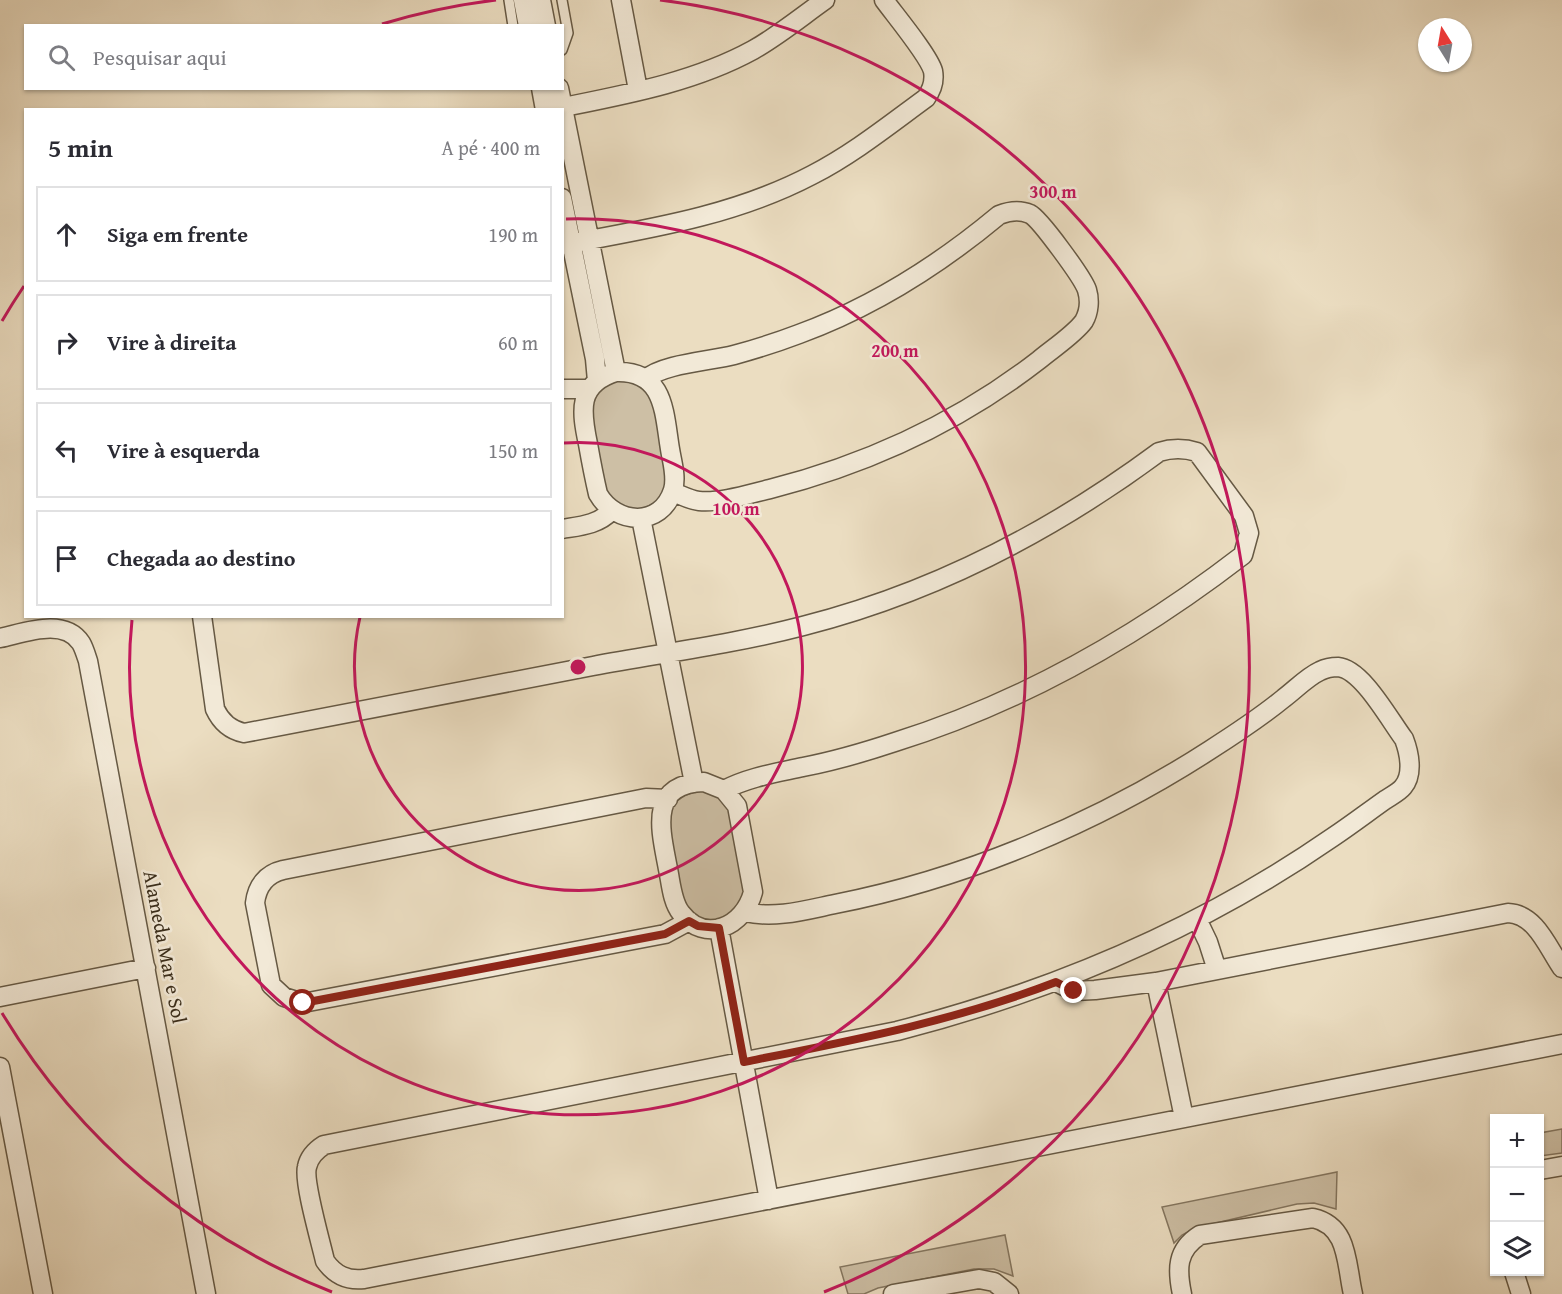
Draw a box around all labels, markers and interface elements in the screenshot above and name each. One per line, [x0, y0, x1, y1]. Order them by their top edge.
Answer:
north arrow [1418, 18, 1472, 72]
search box [24, 24, 564, 90]
icon: search [45, 41, 78, 74]
text: Pesquisar aqui [93, 41, 227, 73]
text: 5 min [48, 128, 113, 167]
text: A pé · 400 m [442, 133, 540, 162]
text: 300 m [1029, 178, 1077, 205]
icon: ahead [50, 218, 83, 251]
text: Siga em frente [107, 218, 248, 250]
text: 190 m [488, 220, 538, 249]
icon: right [50, 326, 83, 359]
text: Vire à direita [107, 326, 237, 358]
text: 60 m [498, 328, 538, 357]
text: 200 m [871, 337, 919, 364]
icon: left [50, 434, 83, 467]
text: Vire à esquerda [107, 434, 260, 466]
text: 150 m [488, 436, 538, 465]
text: 100 m [712, 495, 760, 522]
icon: arrive [50, 542, 83, 575]
text: Chegada ao destino [107, 542, 295, 574]
centre of rings [568, 657, 588, 677]
street label: Alameda Mar e Sol [136, 868, 195, 1026]
route end [1060, 977, 1086, 1003]
route start [289, 989, 315, 1015]
map controls [1490, 1114, 1544, 1276]
button: + [1490, 1114, 1544, 1168]
button: − [1490, 1168, 1544, 1222]
button: layers [1490, 1222, 1544, 1276]

